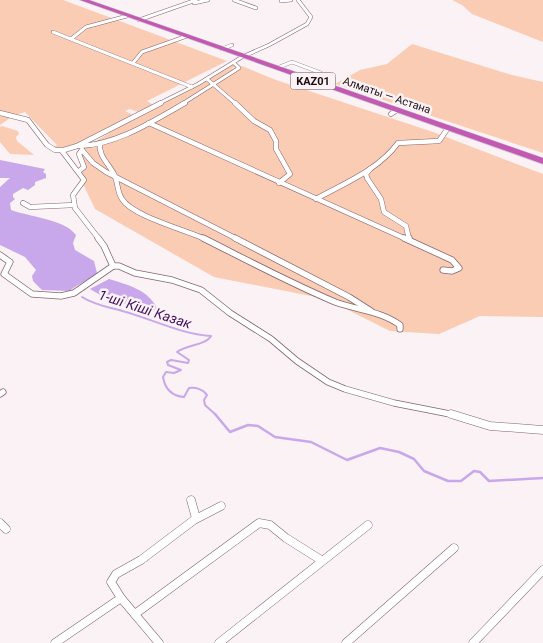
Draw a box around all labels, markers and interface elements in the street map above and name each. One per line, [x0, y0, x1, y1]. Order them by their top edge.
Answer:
road number: KАZ01 [290, 72, 336, 90]
street label: Алматы — Астана [341, 74, 432, 117]
water label: 1-ші Кіші Казак [97, 286, 194, 332]

